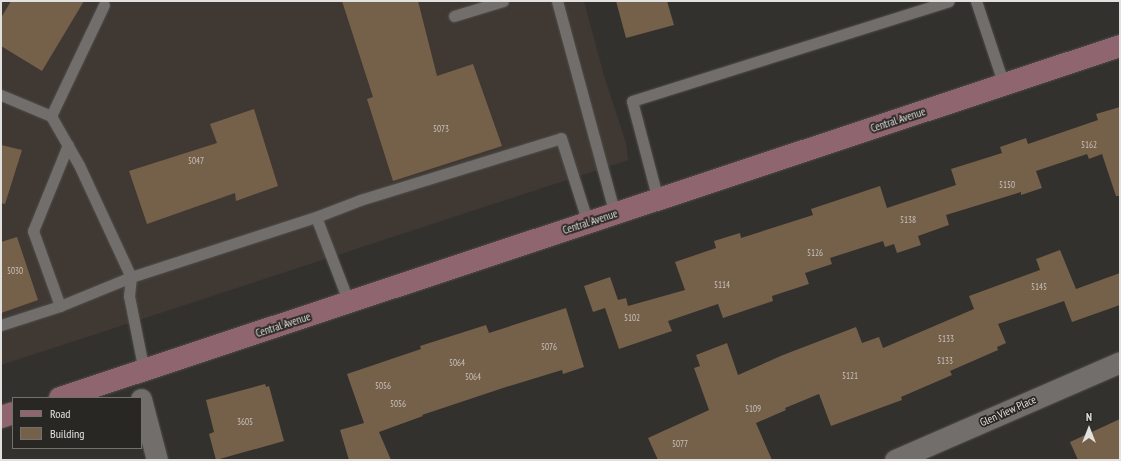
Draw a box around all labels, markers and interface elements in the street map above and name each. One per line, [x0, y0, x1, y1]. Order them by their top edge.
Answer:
street label: Central Avenue [869, 105, 927, 135]
house number: 5073 [433, 124, 449, 134]
house number: 5162 [1081, 140, 1097, 150]
house number: 5047 [188, 156, 204, 166]
house number: 5150 [999, 180, 1015, 190]
street label: Central Avenue [561, 207, 619, 237]
house number: 5138 [900, 215, 916, 225]
house number: 5126 [807, 248, 823, 258]
house number: 5030 [7, 266, 23, 276]
house number: 5114 [714, 280, 730, 290]
house number: 5145 [1031, 282, 1047, 292]
street label: Central Avenue [254, 310, 312, 340]
house number: 5102 [624, 313, 640, 323]
house number: 5133 [938, 334, 954, 344]
house number: 5076 [541, 342, 557, 352]
house number: 5133 [937, 356, 953, 366]
house number: 5064 [449, 358, 465, 368]
house number: 5121 [842, 371, 858, 381]
house number: 5064 [465, 372, 481, 382]
house number: 5056 [375, 381, 391, 391]
street label: Glen View Place [978, 393, 1038, 429]
legend [12, 397, 142, 449]
house number: 5056 [390, 399, 406, 409]
house number: 5109 [745, 404, 761, 414]
text: Road [50, 406, 70, 421]
north arrow [1069, 409, 1109, 449]
text: N [1086, 410, 1092, 424]
house number: 3605 [237, 417, 253, 427]
text: Building [50, 426, 85, 441]
house number: 5077 [672, 439, 688, 449]

